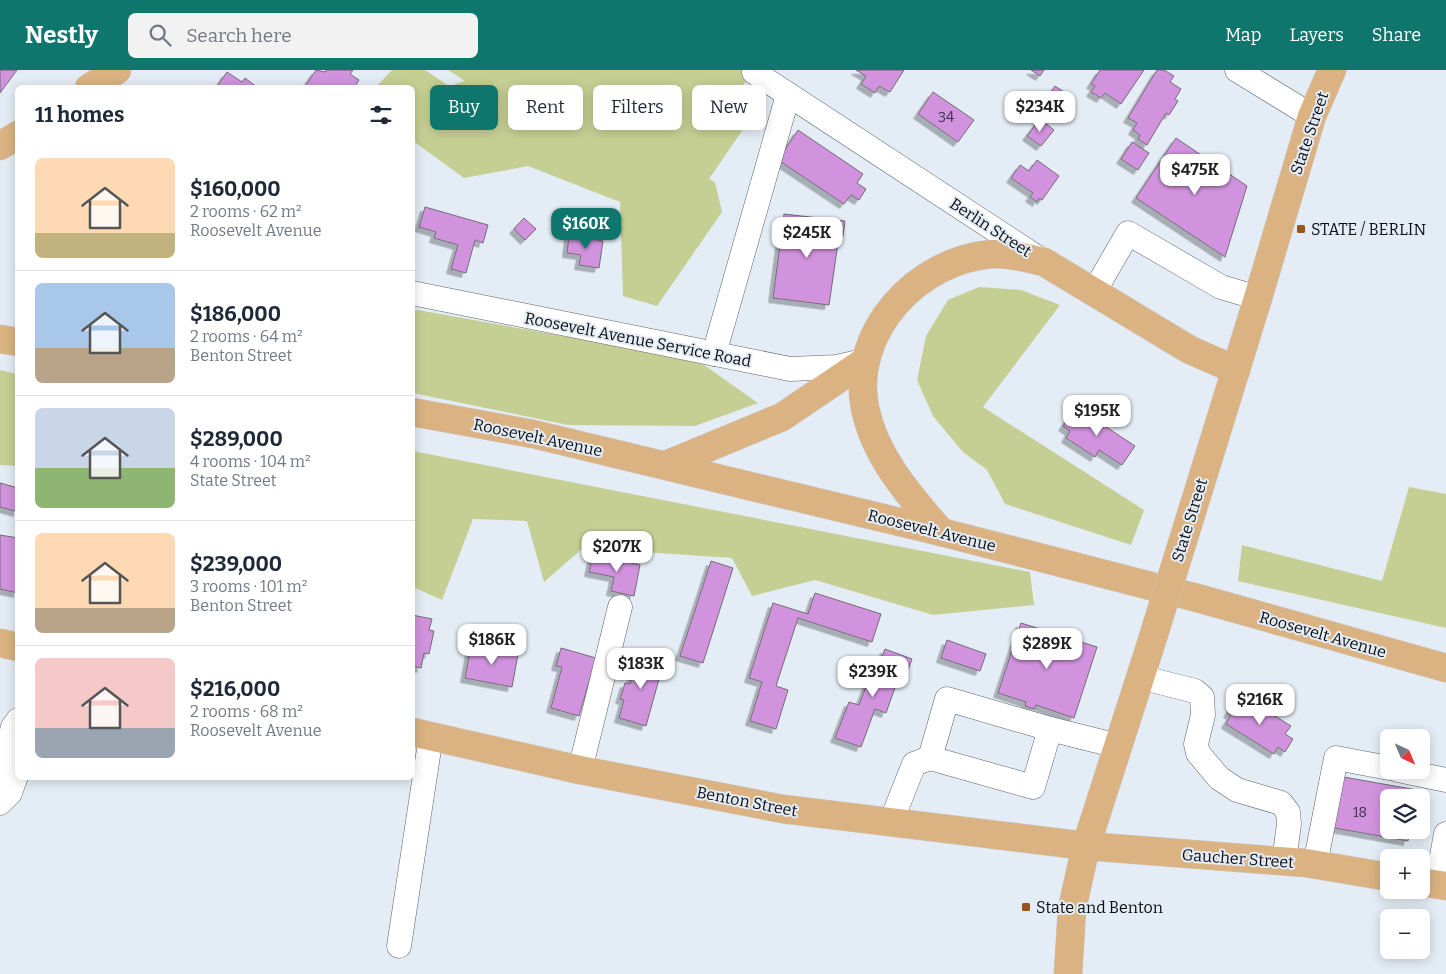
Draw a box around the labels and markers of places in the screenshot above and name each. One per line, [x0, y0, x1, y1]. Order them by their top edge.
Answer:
pin: $234K [1005, 90, 1075, 133]
pin: $475K [1160, 154, 1230, 196]
pin: $160K [551, 208, 621, 250]
pin: $245K [772, 216, 842, 259]
place label: STATE / BERLIN [1311, 220, 1426, 239]
marker: STATE / BERLIN [1295, 223, 1307, 235]
pin: $195K [1062, 394, 1132, 437]
pin: $207K [582, 530, 652, 573]
pin: $186K [457, 624, 527, 666]
pin: $289K [1012, 628, 1082, 670]
pin: $183K [606, 648, 676, 690]
pin: $239K [838, 656, 908, 698]
pin: $216K [1225, 684, 1295, 726]
place label: State and Benton [1036, 898, 1163, 917]
marker: State and Benton [1020, 901, 1032, 913]

